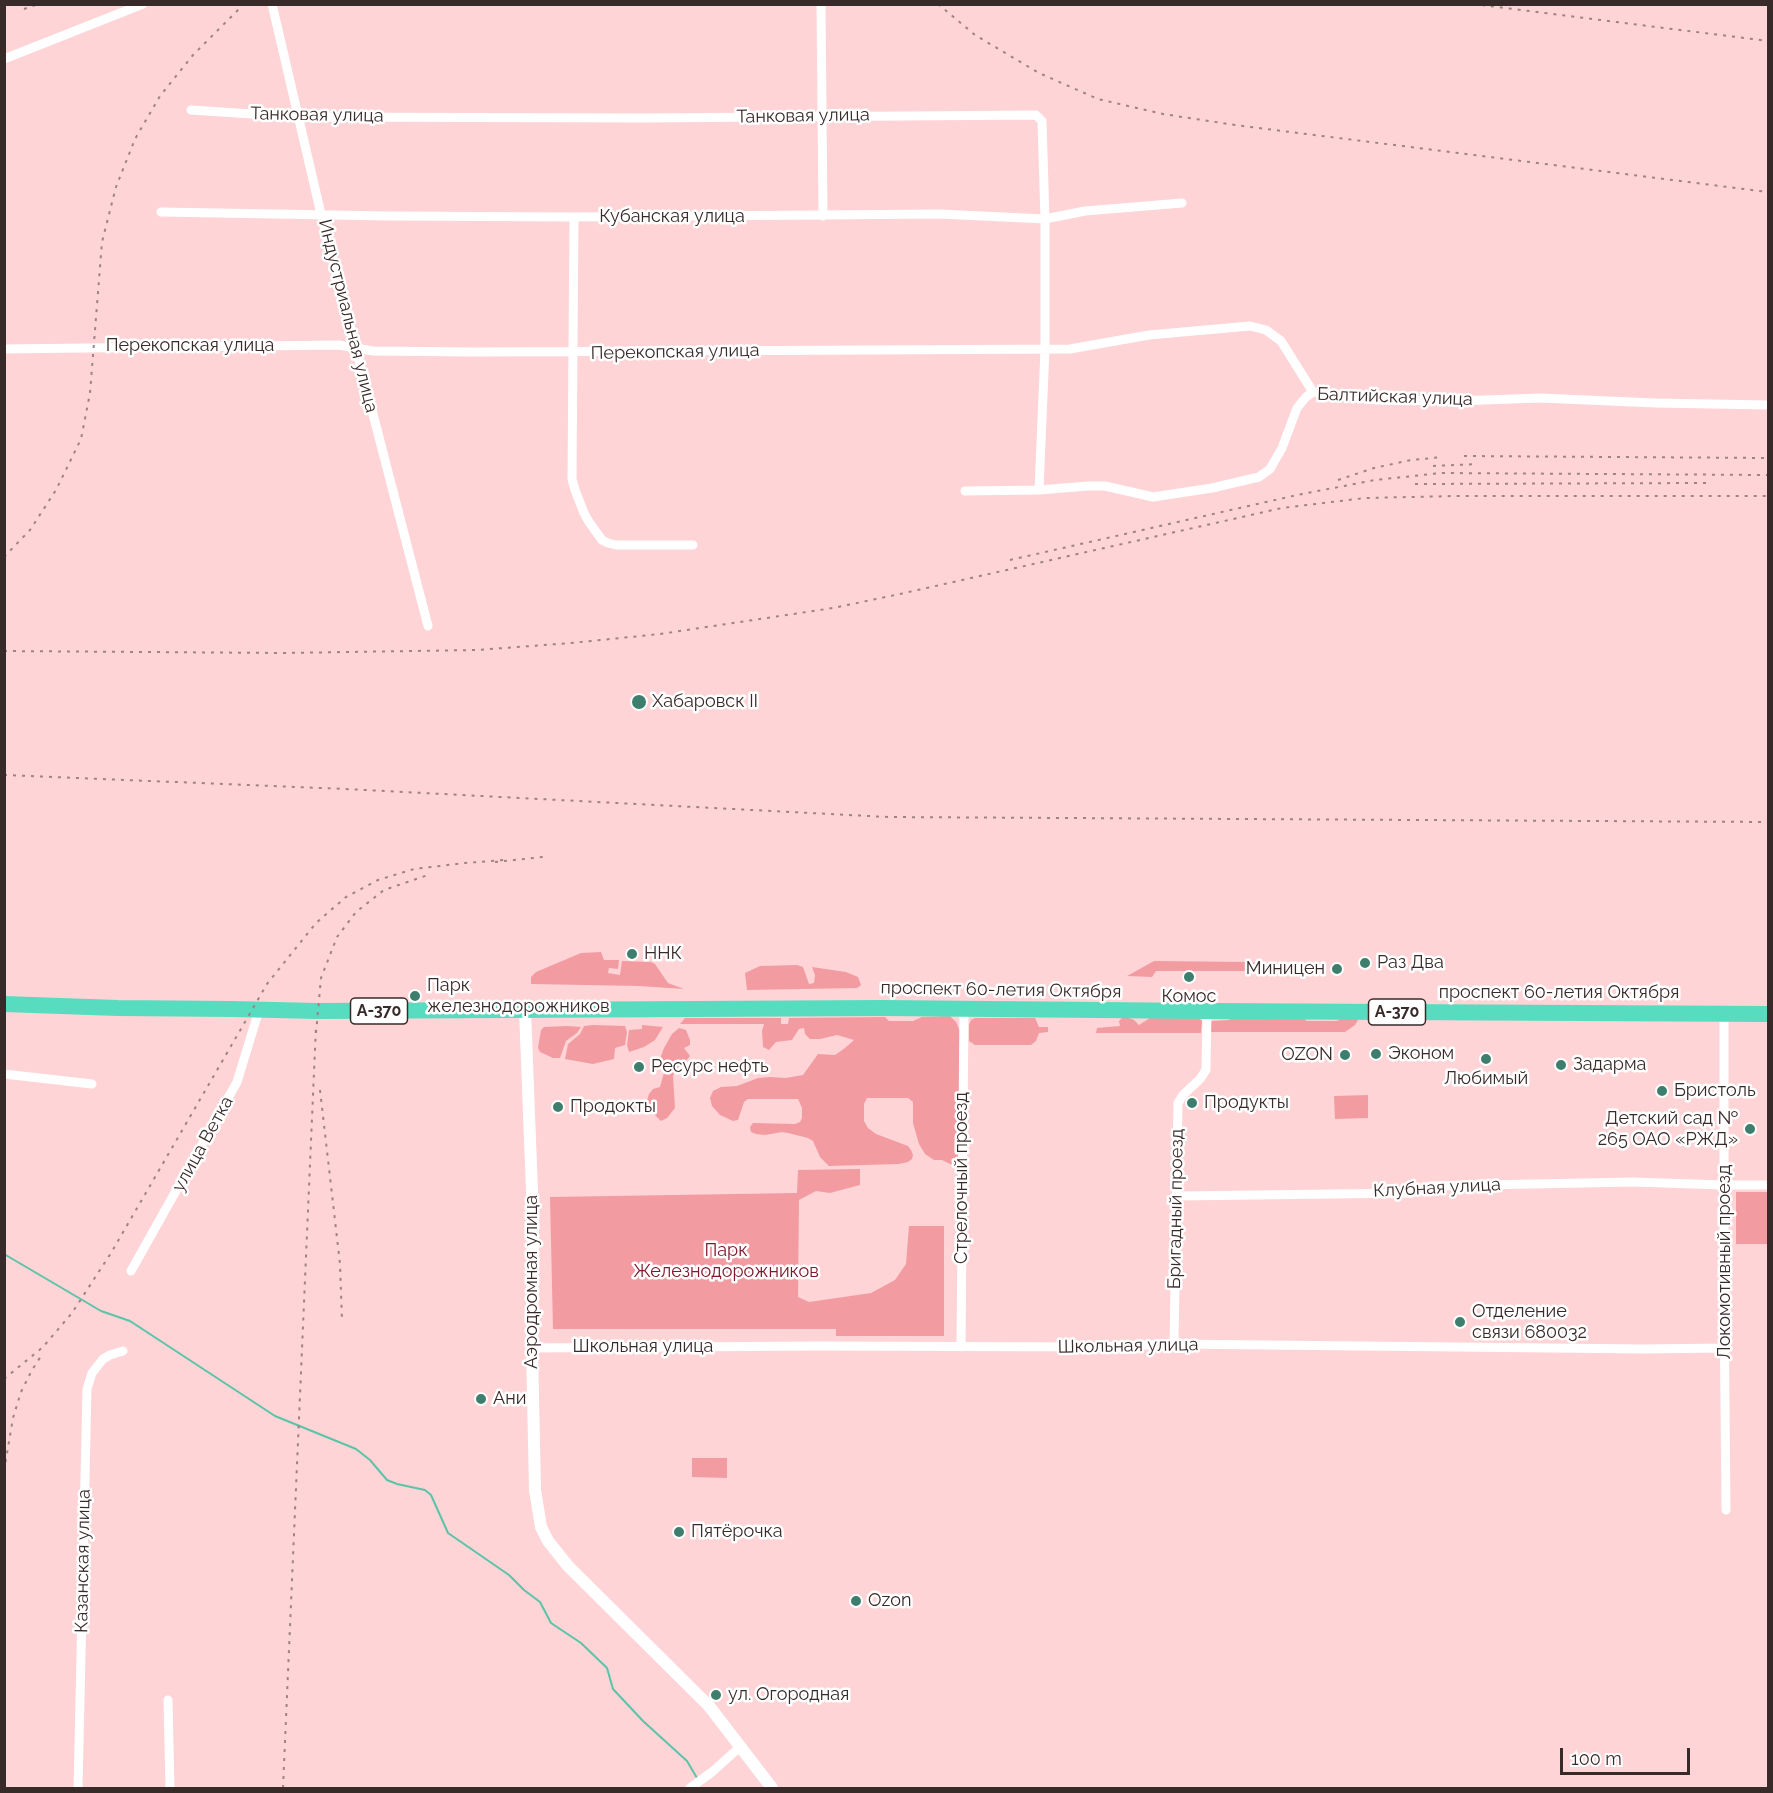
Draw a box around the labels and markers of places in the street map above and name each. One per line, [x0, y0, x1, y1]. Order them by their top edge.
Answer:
place label: Хабаровск II [652, 691, 758, 713]
marker: Хабаровск II [630, 693, 648, 711]
place label: ННК [644, 943, 682, 965]
marker: ННК [625, 947, 639, 961]
place label: Раз Два [1377, 952, 1444, 974]
marker: Раз Два [1358, 956, 1372, 970]
place label: Миницен [1246, 958, 1325, 980]
marker: Миницен [1330, 962, 1344, 976]
marker: Комос [1182, 970, 1196, 984]
place label: Парк железнодорожников [427, 975, 610, 1018]
place label: Комос [1162, 986, 1216, 1008]
marker: Парк железнодорожников [408, 989, 422, 1003]
place label: Эконом [1388, 1043, 1454, 1065]
place label: OZON [1281, 1044, 1333, 1066]
marker: Эконом [1369, 1047, 1383, 1061]
marker: OZON [1338, 1048, 1352, 1062]
marker: Любимый [1479, 1052, 1493, 1066]
place label: Задарма [1573, 1054, 1646, 1076]
place label: Ресурс нефть [651, 1056, 769, 1078]
marker: Задарма [1554, 1058, 1568, 1072]
marker: Ресурс нефть [632, 1060, 646, 1074]
place label: Любимый [1444, 1068, 1528, 1090]
place label: Бристоль [1674, 1080, 1756, 1102]
marker: Бристоль [1655, 1084, 1669, 1098]
place label: Продукты [1204, 1092, 1289, 1114]
place label: Продокты [570, 1096, 656, 1118]
marker: Продукты [1185, 1096, 1199, 1110]
marker: Продокты [551, 1100, 565, 1114]
place label: Детский сад № 265 ОАО «РЖД» [1598, 1108, 1738, 1150]
marker: Детский сад № 265 ОАО «РЖД» [1743, 1122, 1757, 1136]
place label: Отделение связи 680032 [1472, 1301, 1587, 1344]
marker: Отделение связи 680032 [1453, 1315, 1467, 1329]
place label: Ани [493, 1388, 526, 1410]
marker: Ани [474, 1392, 488, 1406]
place label: Пятёрочка [691, 1521, 783, 1543]
marker: Пятёрочка [672, 1525, 686, 1539]
place label: Ozon [868, 1590, 911, 1612]
marker: Ozon [849, 1594, 863, 1608]
place label: ул. Огородная [728, 1684, 849, 1706]
marker: ул. Огородная [709, 1688, 723, 1702]

